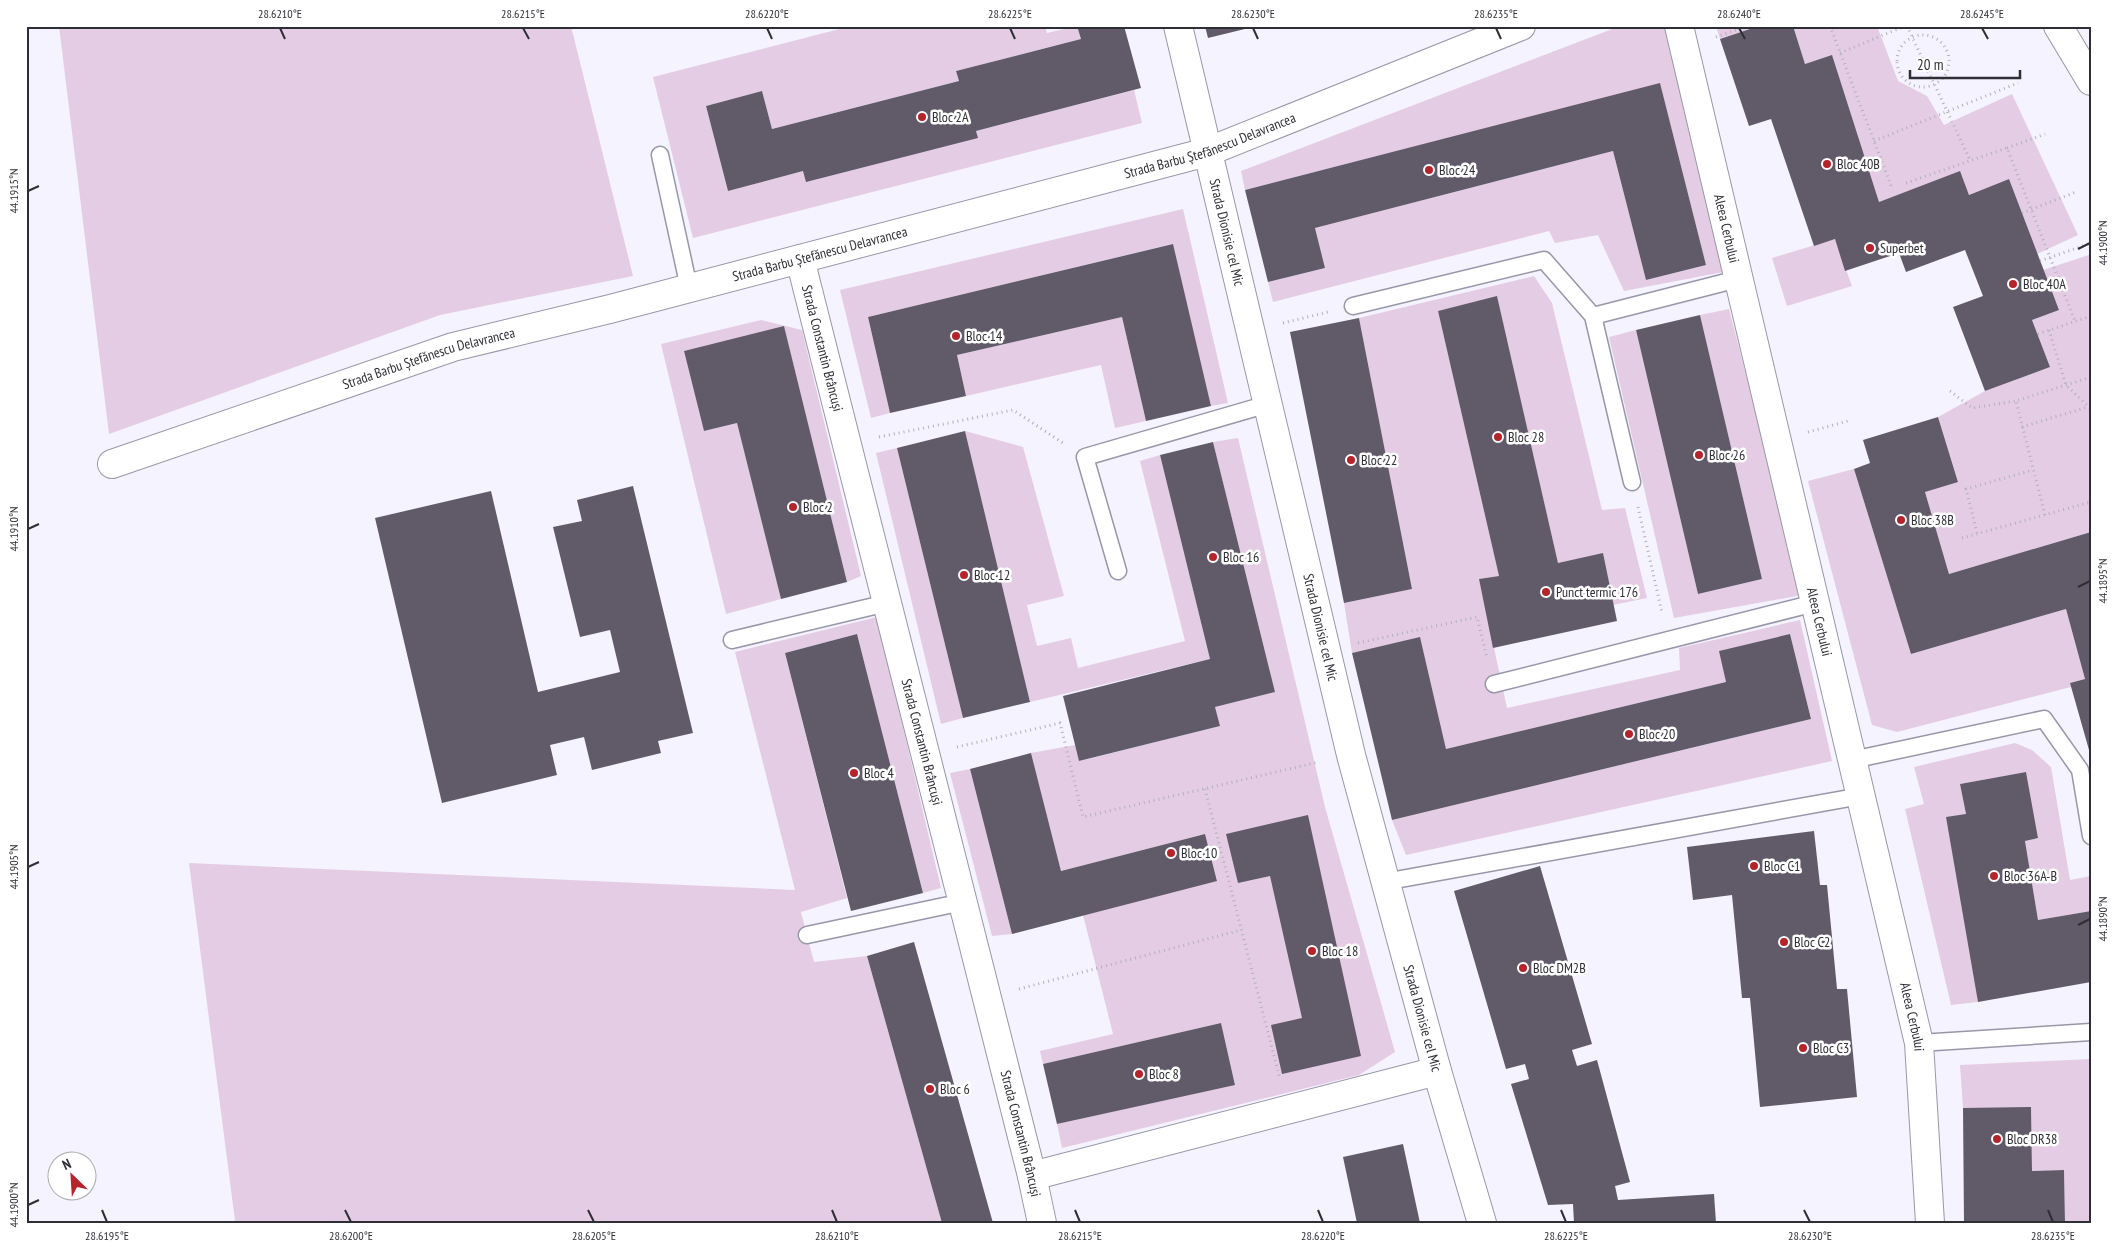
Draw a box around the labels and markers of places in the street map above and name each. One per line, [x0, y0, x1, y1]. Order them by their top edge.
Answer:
place label: Bloc 2A [932, 108, 969, 126]
marker: Bloc 2A [916, 111, 928, 123]
place label: Bloc 40B [1837, 155, 1880, 173]
marker: Bloc 40B [1821, 158, 1833, 170]
place label: Bloc 24 [1439, 161, 1476, 179]
marker: Bloc 24 [1423, 164, 1435, 176]
place label: Superbet [1880, 239, 1924, 257]
marker: Superbet [1864, 242, 1876, 254]
place label: Bloc 40A [2023, 275, 2066, 293]
marker: Bloc 40A [2007, 278, 2019, 290]
place label: Bloc 14 [966, 327, 1003, 345]
marker: Bloc 14 [950, 330, 962, 342]
place label: Bloc 28 [1508, 428, 1544, 446]
marker: Bloc 28 [1492, 431, 1504, 443]
place label: Bloc 26 [1709, 446, 1745, 464]
marker: Bloc 26 [1693, 449, 1705, 461]
place label: Bloc 22 [1361, 451, 1397, 469]
marker: Bloc 22 [1345, 454, 1357, 466]
place label: Bloc 2 [803, 498, 833, 516]
marker: Bloc 2 [787, 501, 799, 513]
place label: Bloc 38B [1911, 511, 1954, 529]
marker: Bloc 38B [1895, 514, 1907, 526]
place label: Bloc 16 [1223, 548, 1259, 566]
marker: Bloc 16 [1207, 551, 1219, 563]
place label: Bloc 12 [974, 566, 1010, 584]
marker: Bloc 12 [958, 569, 970, 581]
place label: Punct termic 176 [1556, 583, 1638, 601]
marker: Punct termic 176 [1540, 586, 1552, 598]
place label: Bloc 20 [1639, 725, 1675, 743]
marker: Bloc 20 [1623, 728, 1635, 740]
place label: Bloc 4 [864, 764, 895, 782]
marker: Bloc 4 [848, 767, 860, 779]
place label: Bloc 10 [1181, 844, 1217, 862]
marker: Bloc 10 [1165, 847, 1177, 859]
place label: Bloc C1 [1764, 857, 1800, 875]
marker: Bloc C1 [1748, 860, 1760, 872]
place label: Bloc 36A-B [2004, 867, 2057, 885]
marker: Bloc 36A-B [1988, 870, 2000, 882]
place label: Bloc C2 [1794, 933, 1830, 951]
marker: Bloc C2 [1778, 936, 1790, 948]
place label: Bloc 18 [1322, 942, 1358, 960]
marker: Bloc 18 [1306, 945, 1318, 957]
place label: Bloc DM2B [1533, 959, 1586, 977]
marker: Bloc DM2B [1517, 962, 1529, 974]
place label: Bloc C3 [1813, 1039, 1849, 1057]
marker: Bloc C3 [1797, 1042, 1809, 1054]
place label: Bloc 8 [1149, 1065, 1179, 1083]
marker: Bloc 8 [1133, 1068, 1145, 1080]
place label: Bloc 6 [940, 1080, 970, 1098]
marker: Bloc 6 [924, 1083, 936, 1095]
place label: Bloc DR38 [2007, 1130, 2057, 1148]
marker: Bloc DR38 [1991, 1133, 2003, 1145]

